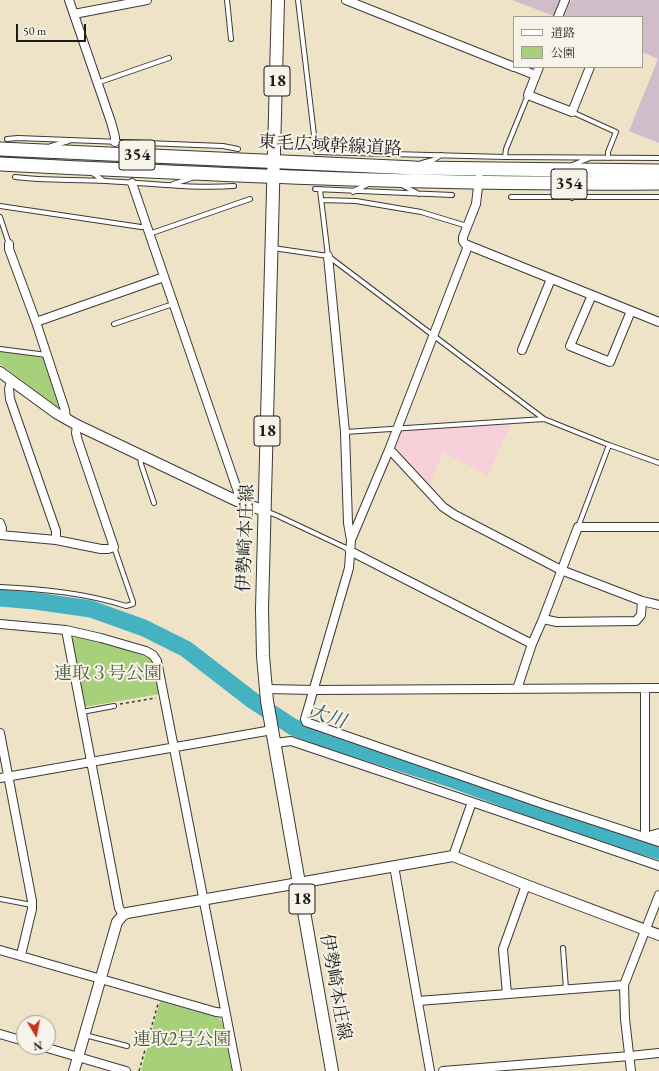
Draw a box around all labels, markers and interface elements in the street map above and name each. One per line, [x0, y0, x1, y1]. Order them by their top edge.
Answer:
scale bar [18, 16, 88, 42]
legend [513, 16, 643, 68]
text: 50 m [23, 23, 46, 39]
text: 道路 [551, 25, 575, 41]
text: 公園 [551, 45, 575, 61]
road number: 18 [264, 66, 290, 96]
street label: 東毛広域幹線道路 [258, 131, 402, 161]
road number: 354 [119, 140, 155, 170]
road number: 354 [551, 169, 587, 199]
road number: 18 [254, 416, 280, 446]
street label: 伊勢崎本庄線 [233, 484, 259, 592]
park label: 連取３号公園 [54, 663, 162, 685]
water label: 大川 [305, 700, 349, 734]
road number: 18 [289, 884, 315, 914]
street label: 伊勢崎本庄線 [315, 932, 355, 1042]
north arrow [16, 1015, 56, 1055]
park label: 連取2号公園 [133, 1029, 231, 1051]
text: N [32, 1038, 44, 1053]

